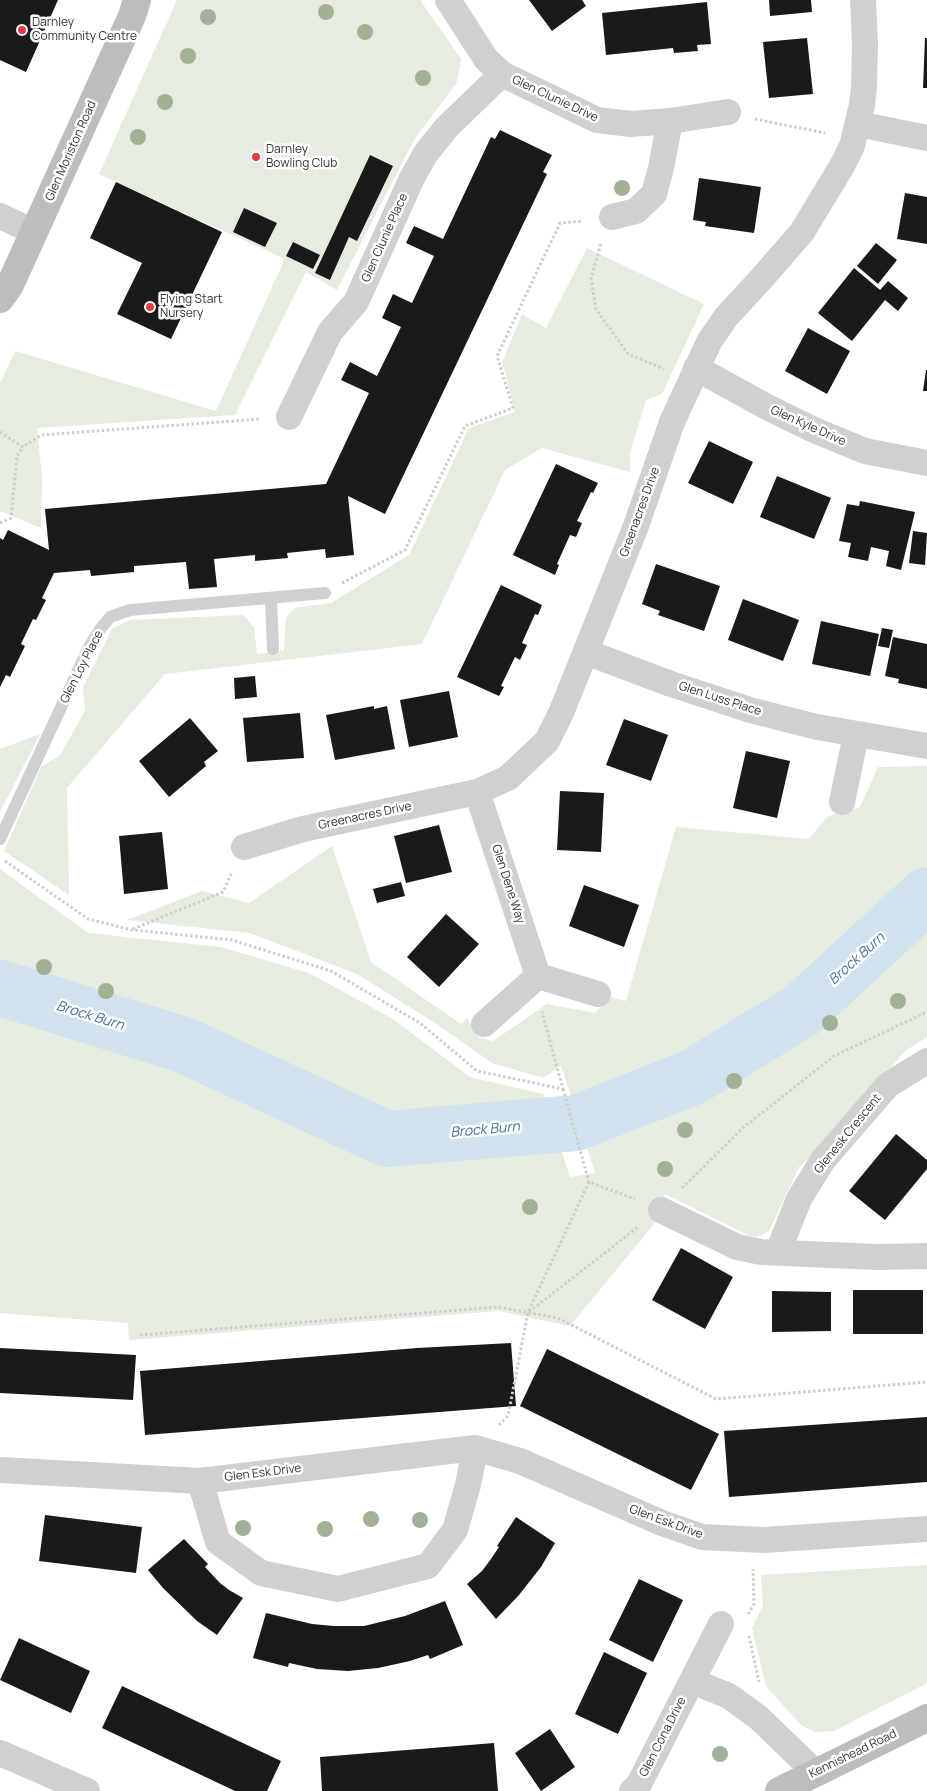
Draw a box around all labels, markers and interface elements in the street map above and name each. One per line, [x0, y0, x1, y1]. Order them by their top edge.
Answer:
place label: Darnley Community Centre [32, 16, 137, 44]
marker: Darnley Community Centre [16, 24, 28, 36]
street label: Glen Clunie Drive [510, 73, 600, 125]
street label: Glen Moriston Road [42, 99, 100, 203]
place label: Darnley Bowling Club [266, 143, 337, 171]
marker: Darnley Bowling Club [250, 151, 262, 163]
street label: Glen Clunie Place [359, 191, 411, 285]
place label: Flying Start Nursery [160, 293, 223, 321]
marker: Flying Start Nursery [144, 301, 156, 313]
street label: Glen Kyle Drive [768, 403, 848, 449]
street label: Greenacres Drive [617, 465, 663, 559]
street label: Glen Loy Place [58, 628, 106, 706]
street label: Glen Luss Place [677, 679, 763, 719]
street label: Greenacres Drive [317, 799, 413, 833]
street label: Glen Dene Way [488, 843, 528, 925]
water label: Brock Burn [826, 929, 888, 989]
water label: Brock Burn [54, 998, 126, 1034]
street label: Glenesk Crescent [812, 1091, 884, 1177]
water label: Brock Burn [450, 1119, 520, 1141]
street label: Glen Esk Drive [224, 1461, 302, 1485]
street label: Glen Esk Drive [627, 1502, 705, 1542]
street label: Glen Cona Drive [637, 1695, 689, 1779]
street label: Kennishead Road [807, 1727, 899, 1781]

